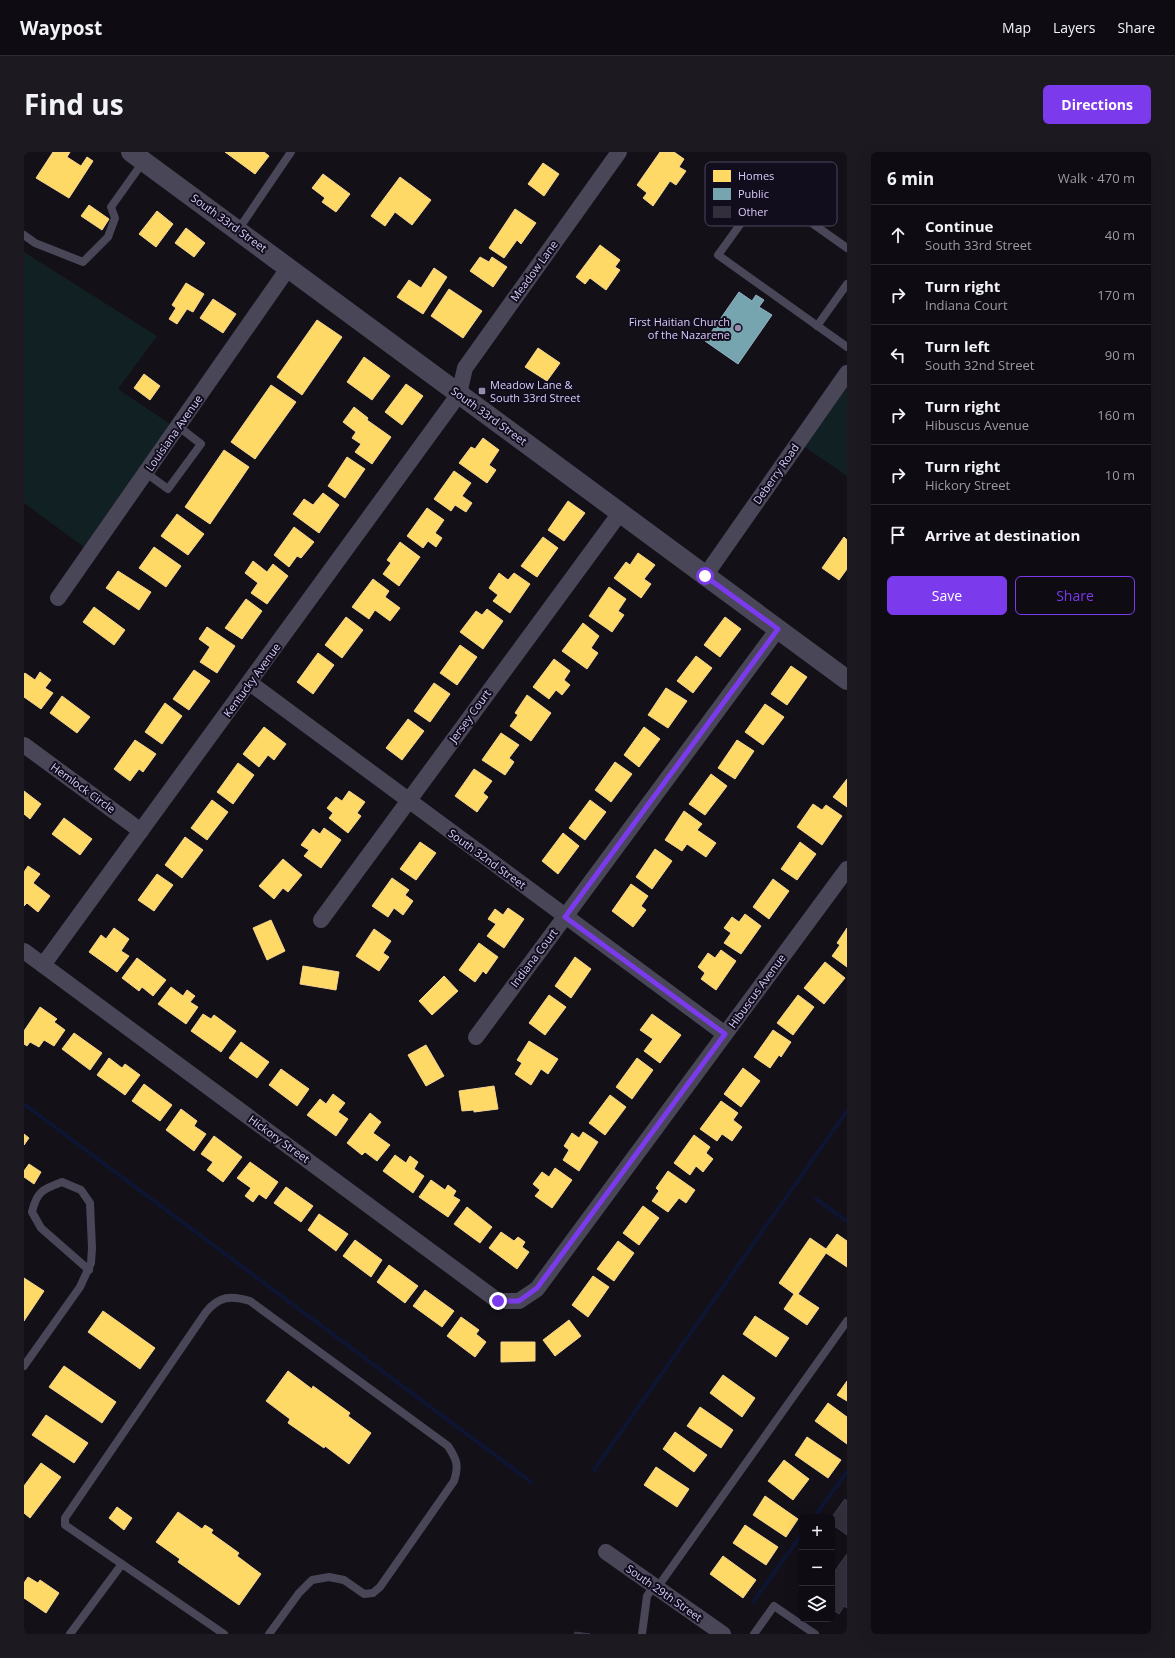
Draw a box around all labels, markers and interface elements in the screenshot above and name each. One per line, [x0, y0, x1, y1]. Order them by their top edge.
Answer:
text: Waypost [20, 15, 102, 41]
text: Map [1002, 18, 1031, 37]
text: Layers [1053, 18, 1095, 37]
text: Share [1117, 18, 1155, 37]
text: Find us [24, 85, 124, 123]
button: Directions [1043, 85, 1151, 124]
legend [705, 162, 837, 226]
text: 6 min [887, 167, 934, 190]
text: Homes [738, 168, 774, 183]
text: Walk · 470 m [1058, 169, 1135, 187]
text: Public [738, 186, 769, 201]
street label: South 33rd Street [188, 190, 270, 255]
text: Other [738, 204, 768, 219]
text: Continue [925, 216, 993, 236]
icon: ahead [887, 224, 909, 246]
text: 40 m [1105, 226, 1135, 244]
text: South 33rd Street [925, 236, 1032, 254]
street label: Meadow Lane [506, 237, 561, 304]
text: Turn right [925, 276, 1000, 296]
icon: right [887, 284, 909, 306]
text: 170 m [1097, 286, 1135, 304]
text: Indiana Court [925, 296, 1008, 314]
place label: First Haitian Church of the Nazarene [629, 314, 730, 342]
marker: First Haitian Church of the Nazarene [733, 323, 743, 333]
text: Turn left [925, 336, 990, 356]
icon: left [887, 344, 909, 366]
text: 90 m [1105, 346, 1135, 364]
text: South 32nd Street [925, 356, 1034, 374]
place label: Meadow Lane & South 33rd Street [490, 377, 580, 405]
street label: South 33rd Street [448, 383, 530, 448]
marker: Meadow Lane & South 33rd Street [477, 386, 487, 396]
street label: Louisiana Avenue [142, 392, 206, 474]
text: Turn right [925, 396, 1000, 416]
icon: right [887, 404, 909, 426]
text: 160 m [1097, 406, 1135, 424]
text: Hibuscus Avenue [925, 416, 1029, 434]
street label: Deberry Road [749, 440, 802, 507]
text: Turn right [925, 456, 1000, 476]
icon: right [887, 464, 909, 486]
text: 10 m [1105, 466, 1135, 484]
text: Hickory Street [925, 476, 1010, 494]
icon: arrive [887, 524, 909, 546]
text: Arrive at destination [925, 525, 1080, 545]
route start [696, 567, 714, 585]
button: Save [887, 576, 1007, 615]
button: Share [1015, 576, 1135, 615]
street label: Kentucky Avenue [220, 640, 284, 720]
street label: Jersey Court [445, 686, 494, 746]
street label: Hemlock Circle [48, 759, 119, 816]
street label: South 32nd Street [445, 825, 529, 892]
street label: Indiana Court [507, 925, 561, 990]
street label: Hibuscus Avenue [725, 951, 789, 1031]
street label: Hickory Street [246, 1111, 313, 1166]
route end [489, 1292, 507, 1310]
map controls [799, 1514, 835, 1622]
button: + [799, 1514, 835, 1550]
button: − [799, 1550, 835, 1586]
street label: South 29th Street [623, 1561, 705, 1625]
button: layers [799, 1586, 835, 1622]

